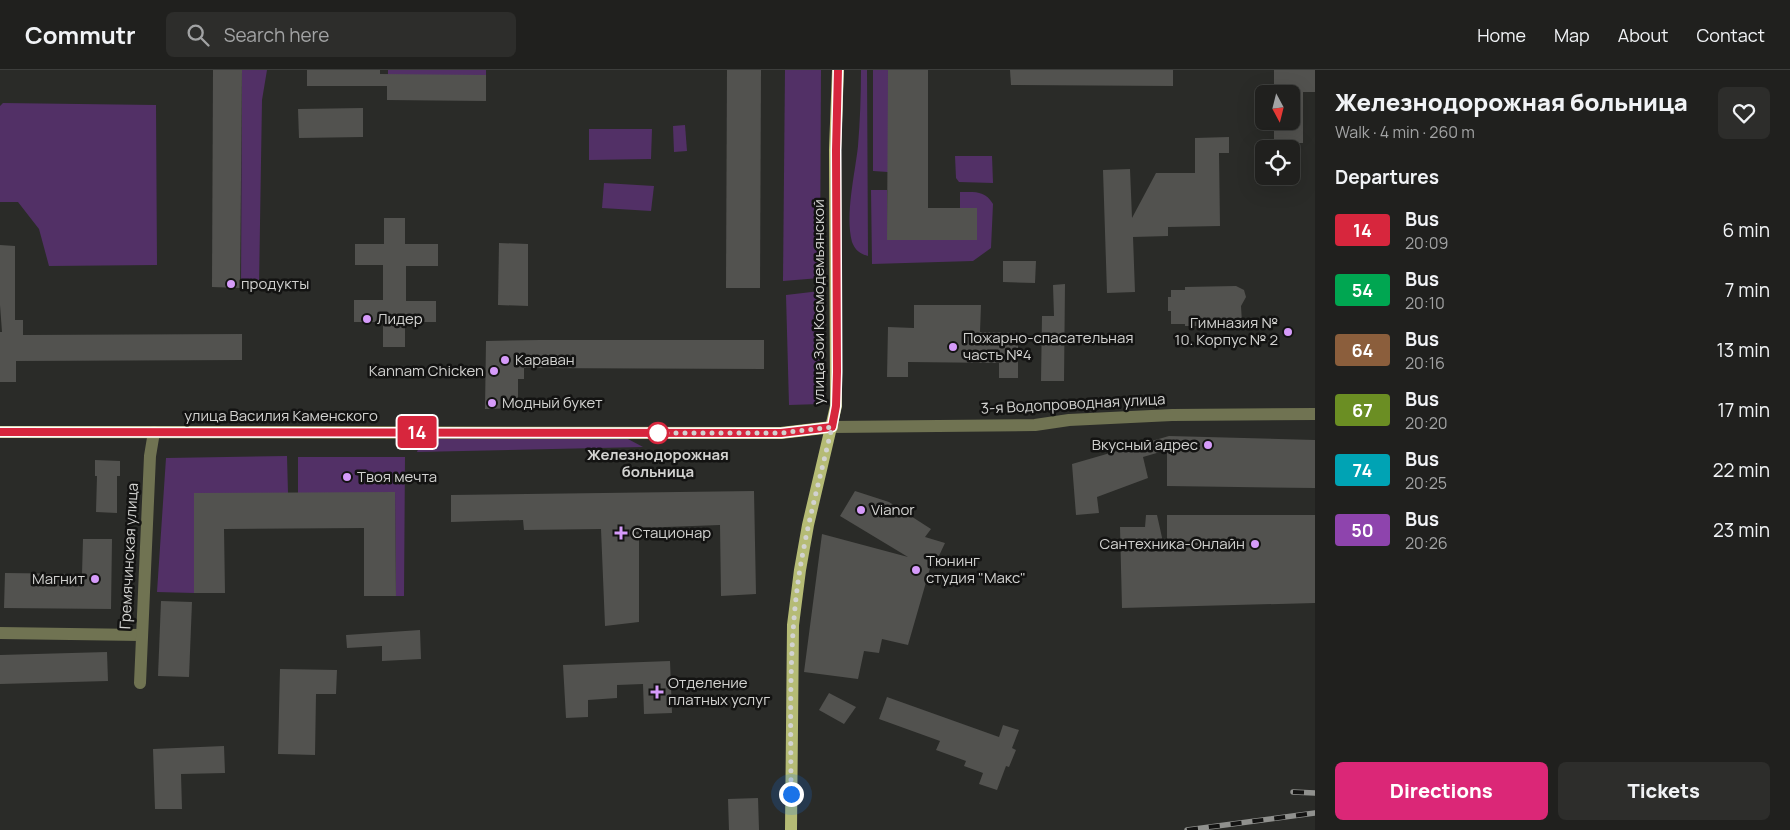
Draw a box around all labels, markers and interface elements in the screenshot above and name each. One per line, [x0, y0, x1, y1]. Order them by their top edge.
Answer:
search box [166, 12, 516, 57]
text: Commutr [25, 18, 136, 51]
icon: search [184, 21, 212, 49]
text: Search here [224, 22, 329, 48]
text: Home [1477, 23, 1526, 47]
text: Map [1554, 23, 1590, 47]
text: About [1618, 23, 1668, 47]
text: Contact [1696, 23, 1765, 47]
north arrow [1255, 85, 1300, 130]
map controls [1255, 85, 1300, 185]
text: Железнодорожная больница [1335, 85, 1688, 118]
button: heart [1718, 87, 1770, 139]
text: Walk · 4 min · 260 m [1335, 121, 1475, 143]
button: locate [1255, 140, 1300, 185]
text: Departures [1335, 164, 1439, 190]
street label: улица Зои Космодемьянской [808, 199, 829, 405]
text: Bus [1405, 206, 1439, 232]
text: 6 min [1723, 217, 1770, 243]
text: 14 [1353, 218, 1372, 242]
text: 20:09 [1405, 232, 1448, 254]
text: Bus [1405, 266, 1439, 292]
place label: продукты [241, 273, 309, 294]
text: 7 min [1725, 277, 1770, 303]
marker: продукты [225, 278, 237, 290]
text: 54 [1352, 278, 1373, 302]
text: 20:10 [1405, 292, 1445, 314]
place label: Лидер [377, 308, 423, 329]
place label: Гимназия № 10. Корпус № 2 [1175, 312, 1278, 350]
marker: Лидер [361, 313, 373, 325]
marker: Гимназия № 10. Корпус № 2 [1282, 326, 1294, 338]
text: Bus [1405, 326, 1439, 352]
place label: Пожарно-спасательная часть №4 [963, 327, 1134, 365]
text: 13 min [1716, 337, 1770, 363]
text: 64 [1351, 338, 1374, 362]
marker: Пожарно-спасательная часть №4 [947, 341, 959, 353]
place label: Караван [515, 349, 575, 370]
text: 20:16 [1405, 352, 1445, 374]
marker: Караван [499, 354, 511, 366]
place label: Kannam Chicken [369, 360, 484, 381]
marker: Kannam Chicken [488, 365, 500, 377]
text: Bus [1405, 386, 1439, 412]
street label: 3-я Водопроводная улица [980, 388, 1166, 419]
place label: Модный букет [502, 392, 603, 413]
marker: Модный букет [486, 397, 498, 409]
text: 17 min [1717, 397, 1770, 423]
text: 67 [1352, 398, 1373, 422]
street label: улица Василия Каменского [184, 405, 378, 426]
text: 20:20 [1405, 412, 1448, 434]
line badge: 14 [394, 416, 440, 448]
text: 14 [408, 420, 426, 444]
marker: Железнодорожная больница [647, 422, 669, 444]
place label: Вкусный адрес [1092, 434, 1198, 455]
marker: Вкусный адрес [1202, 439, 1214, 451]
place label: Железнодорожная больница [587, 444, 729, 482]
text: Bus [1405, 446, 1439, 472]
text: 22 min [1713, 457, 1770, 483]
text: 74 [1353, 458, 1372, 482]
place label: Твоя мечта [357, 466, 437, 487]
marker: Твоя мечта [341, 471, 353, 483]
text: 20:25 [1405, 472, 1447, 494]
street label: Гремячинская улица [114, 482, 143, 630]
place label: Vianor [871, 499, 915, 520]
marker: Vianor [855, 504, 867, 516]
text: Bus [1405, 506, 1439, 532]
text: 23 min [1713, 517, 1770, 543]
text: 50 [1351, 518, 1374, 542]
place label: Стационар [632, 522, 711, 543]
marker: Стационар [614, 526, 628, 540]
text: 20:26 [1405, 532, 1448, 554]
place label: Сантехника-Онлайн [1100, 533, 1245, 554]
marker: Сантехника-Онлайн [1249, 538, 1261, 550]
place label: Тюнинг студия "Макс" [926, 550, 1026, 588]
marker: Тюнинг студия "Макс" [910, 564, 922, 576]
place label: Магнит [32, 568, 85, 589]
marker: Магнит [89, 573, 101, 585]
place label: Отделение платных услуг [668, 672, 770, 710]
marker: Отделение платных услуг [650, 685, 664, 699]
button: Directions [1335, 762, 1548, 820]
button: Tickets [1558, 762, 1770, 820]
your location [779, 782, 804, 807]

